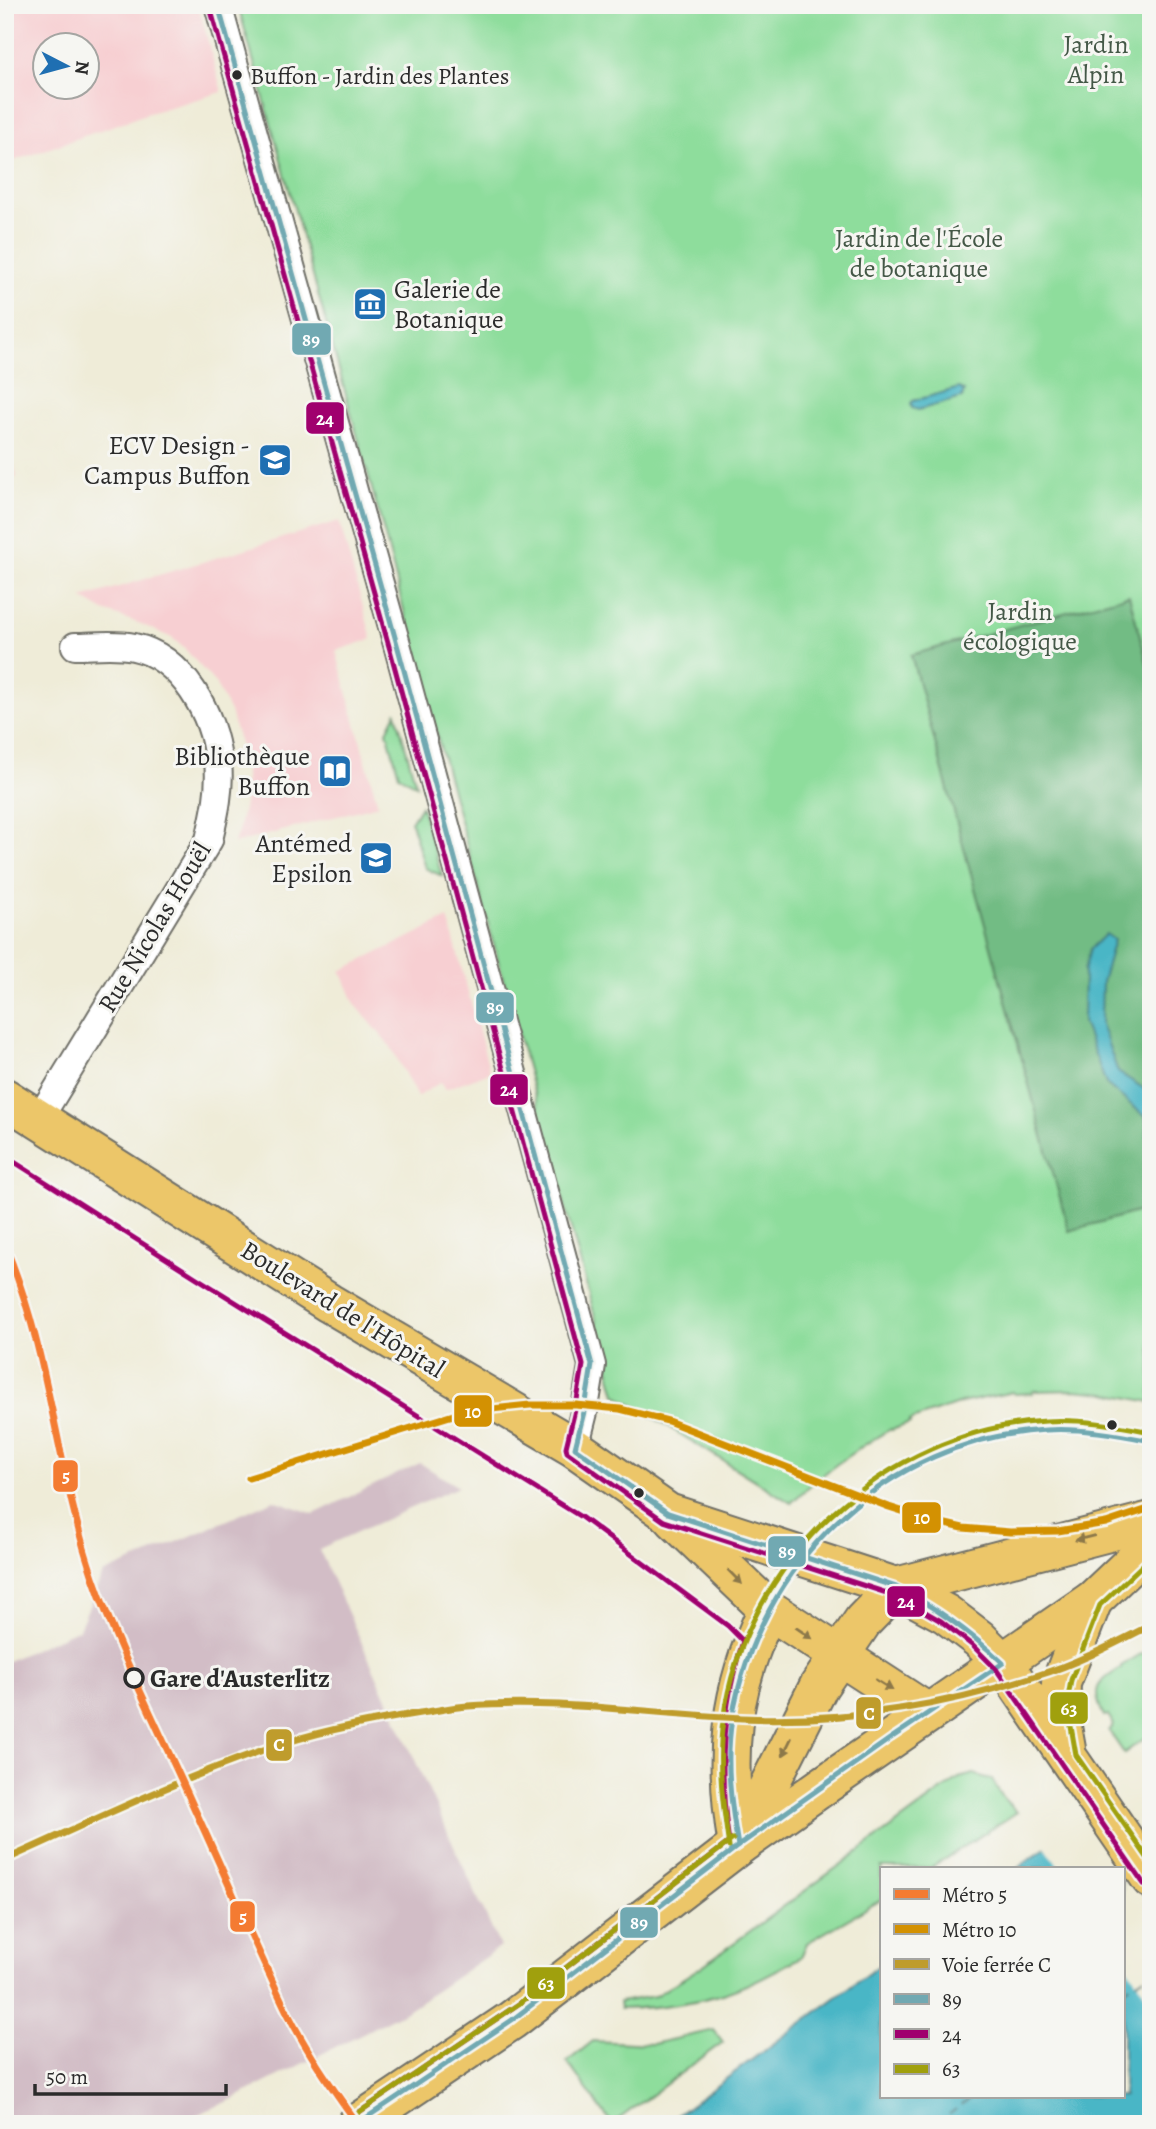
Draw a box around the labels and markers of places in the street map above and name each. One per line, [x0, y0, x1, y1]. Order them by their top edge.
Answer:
place label: Buffon - Jardin des Plantes [250, 60, 509, 92]
marker: Buffon - Jardin des Plantes [230, 68, 244, 82]
place label: Galerie de Botanique [394, 272, 504, 337]
museum icon: Galerie de Botanique [351, 285, 389, 323]
place label: ECV Design - Campus Buffon [84, 428, 250, 493]
school or university icon: ECV Design - Campus Buffon [256, 441, 294, 479]
place label: Bibliothèque Buffon [174, 739, 310, 804]
library icon: Bibliothèque Buffon [316, 752, 354, 790]
place label: Antémed Epsilon [255, 826, 352, 891]
school or university icon: Antémed Epsilon [357, 839, 395, 877]
unlabelled marker [1105, 1418, 1119, 1432]
unlabelled marker [632, 1486, 646, 1500]
place label: Gare d'Austerlitz [150, 1661, 330, 1696]
marker: Gare d'Austerlitz [124, 1668, 144, 1688]

